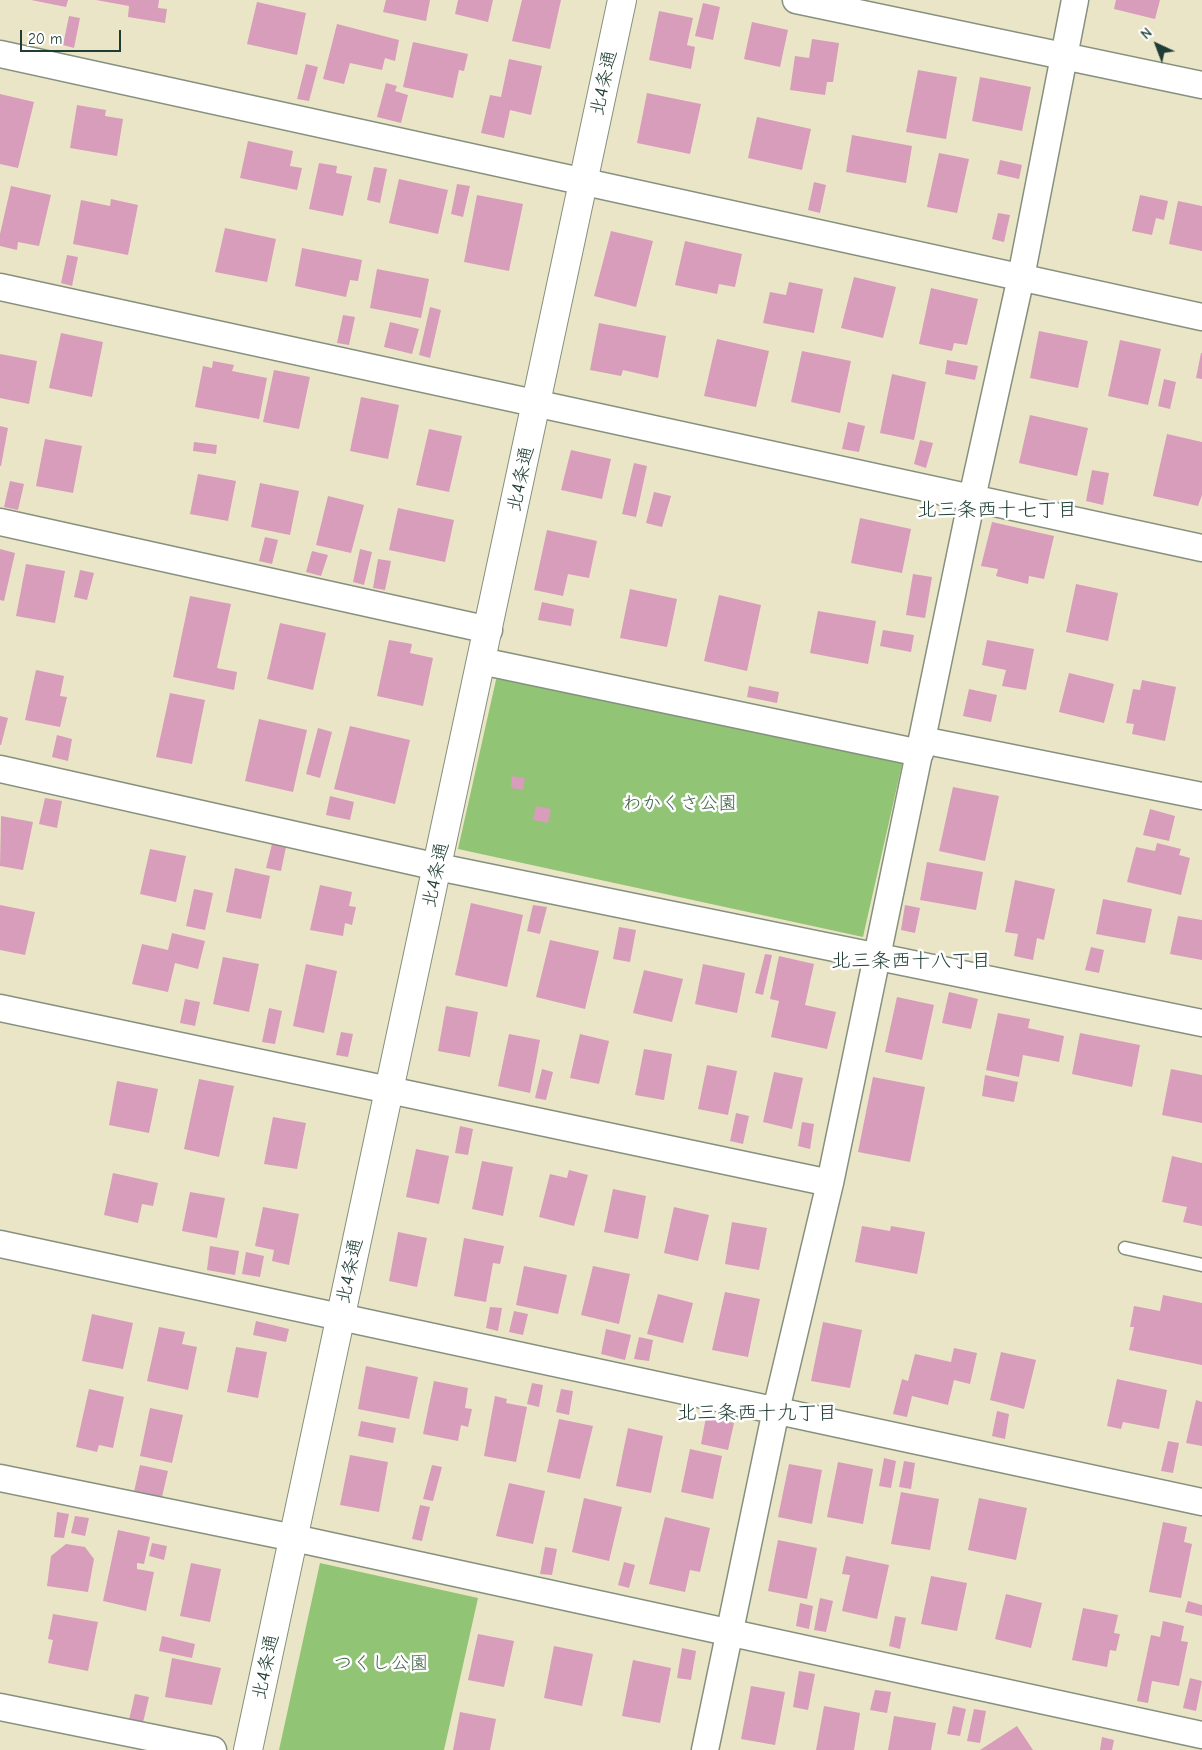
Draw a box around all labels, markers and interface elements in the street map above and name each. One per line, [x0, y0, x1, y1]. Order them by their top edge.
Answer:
scale bar [22, 20, 124, 52]
north arrow [1132, 20, 1182, 70]
text: N [1137, 24, 1156, 43]
text: 20 m [28, 30, 62, 48]
street label: 北4条通 [586, 48, 622, 118]
street label: 北4条通 [503, 444, 539, 514]
district label: 北三条西十七丁目 [917, 498, 1077, 522]
park label: わかくさ公園 [623, 793, 737, 815]
street label: 北4条通 [418, 840, 454, 910]
district label: 北三条西十八丁目 [831, 949, 991, 973]
street label: 北4条通 [332, 1236, 368, 1306]
district label: 北三条西十九丁目 [677, 1401, 837, 1425]
street label: 北4条通 [248, 1632, 284, 1702]
park label: つくし公園 [334, 1653, 428, 1675]

